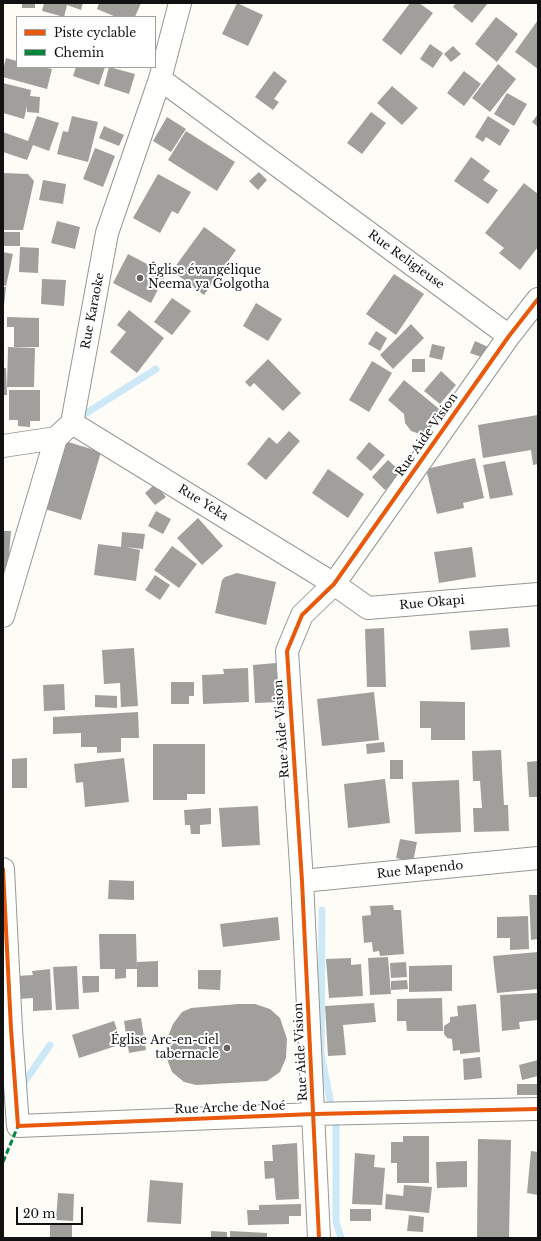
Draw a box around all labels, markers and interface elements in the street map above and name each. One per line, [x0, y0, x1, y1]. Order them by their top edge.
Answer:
legend [16, 16, 156, 68]
text: Piste cyclable [54, 25, 136, 40]
text: Chemin [54, 45, 104, 60]
street label: Rue Religieuse [365, 228, 447, 292]
place label: Église évangélique Neema ya Golgotha [148, 264, 269, 292]
street label: Rue Karaoke [79, 271, 107, 351]
marker: Église évangélique Neema ya Golgotha [135, 273, 145, 283]
street label: Rue Aide Vision [393, 390, 461, 480]
street label: Rue Yeka [175, 482, 231, 524]
street label: Rue Okapi [399, 593, 465, 613]
street label: Rue Aide Vision [271, 679, 293, 779]
street label: Rue Mapendo [376, 858, 464, 882]
street label: Rue Aide Vision [291, 1002, 311, 1102]
place label: Église Arc-en-ciel tabernacle [111, 1034, 219, 1062]
marker: Église Arc-en-ciel tabernacle [222, 1043, 232, 1053]
street label: Rue Arche de Noé [174, 1099, 286, 1117]
scale bar [18, 1199, 85, 1225]
text: 20 m [23, 1206, 55, 1221]

